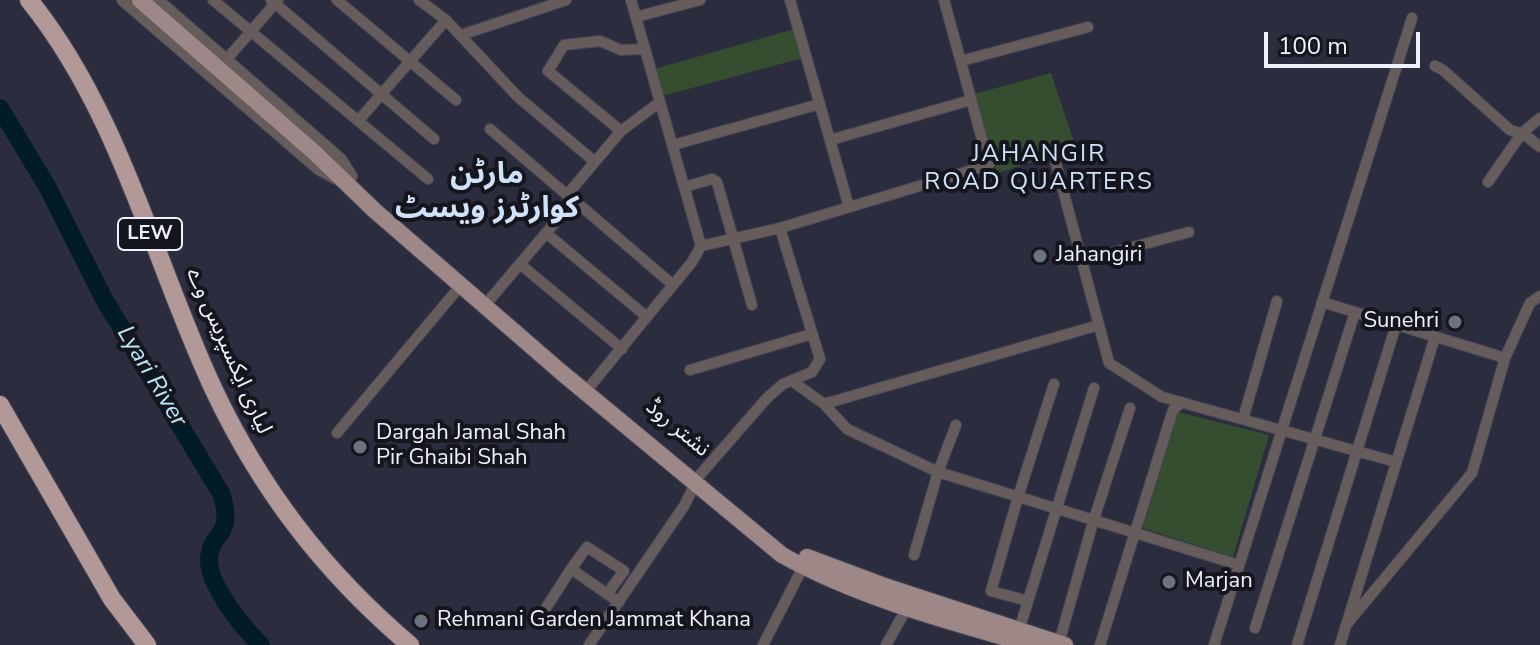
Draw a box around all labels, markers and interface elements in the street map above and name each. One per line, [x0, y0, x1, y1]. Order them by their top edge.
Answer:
scale bar [1268, 16, 1424, 66]
text: 100 m [1278, 30, 1348, 62]
district label: JAHANGIR ROAD QUARTERS [924, 141, 1154, 197]
district label: مارٹن کوارٹرز ویسٹ [395, 158, 579, 228]
road number: LEW [118, 218, 182, 250]
place label: Jahangiri [1056, 243, 1142, 269]
marker: Jahangiri [1031, 247, 1049, 265]
street label: لیاری ایکسپریس وے [179, 264, 277, 438]
place label: Sunehri [1363, 309, 1439, 335]
marker: Sunehri [1446, 313, 1464, 331]
water label: Lyari River [110, 321, 192, 433]
street label: نشتر روڈ [640, 395, 714, 463]
place label: Dargah Jamal Shah Pir Ghaibi Shah [376, 421, 566, 472]
marker: Dargah Jamal Shah Pir Ghaibi Shah [351, 438, 369, 456]
place label: Marjan [1185, 569, 1253, 595]
marker: Marjan [1160, 573, 1178, 591]
place label: Rehmani Garden Jammat Khana [437, 608, 751, 634]
marker: Rehmani Garden Jammat Khana [412, 612, 430, 630]

